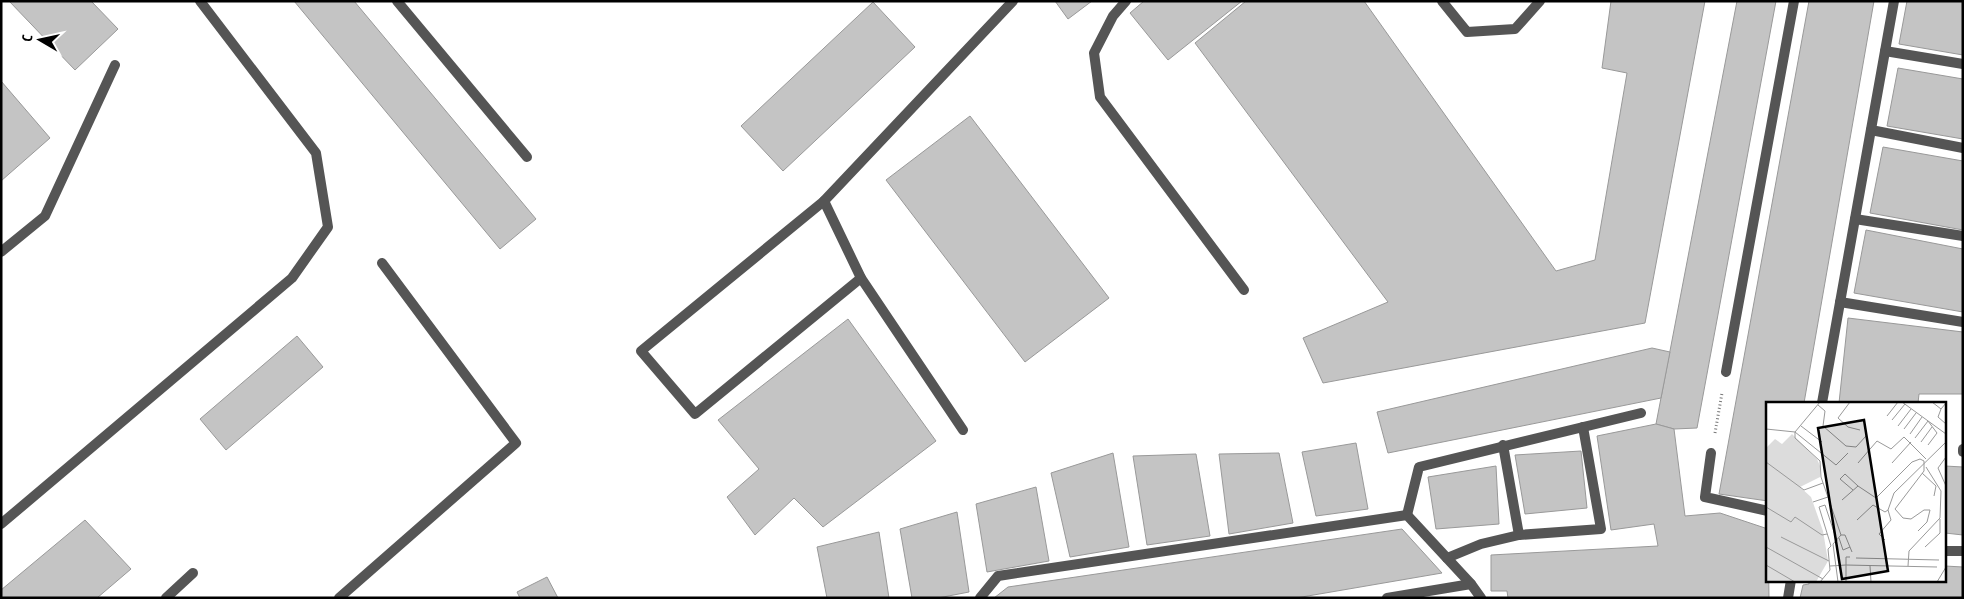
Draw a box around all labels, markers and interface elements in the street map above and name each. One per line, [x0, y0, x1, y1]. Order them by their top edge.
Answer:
north arrow [15, 15, 65, 65]
text: С [18, 33, 37, 43]
inset map [1766, 402, 1946, 582]

